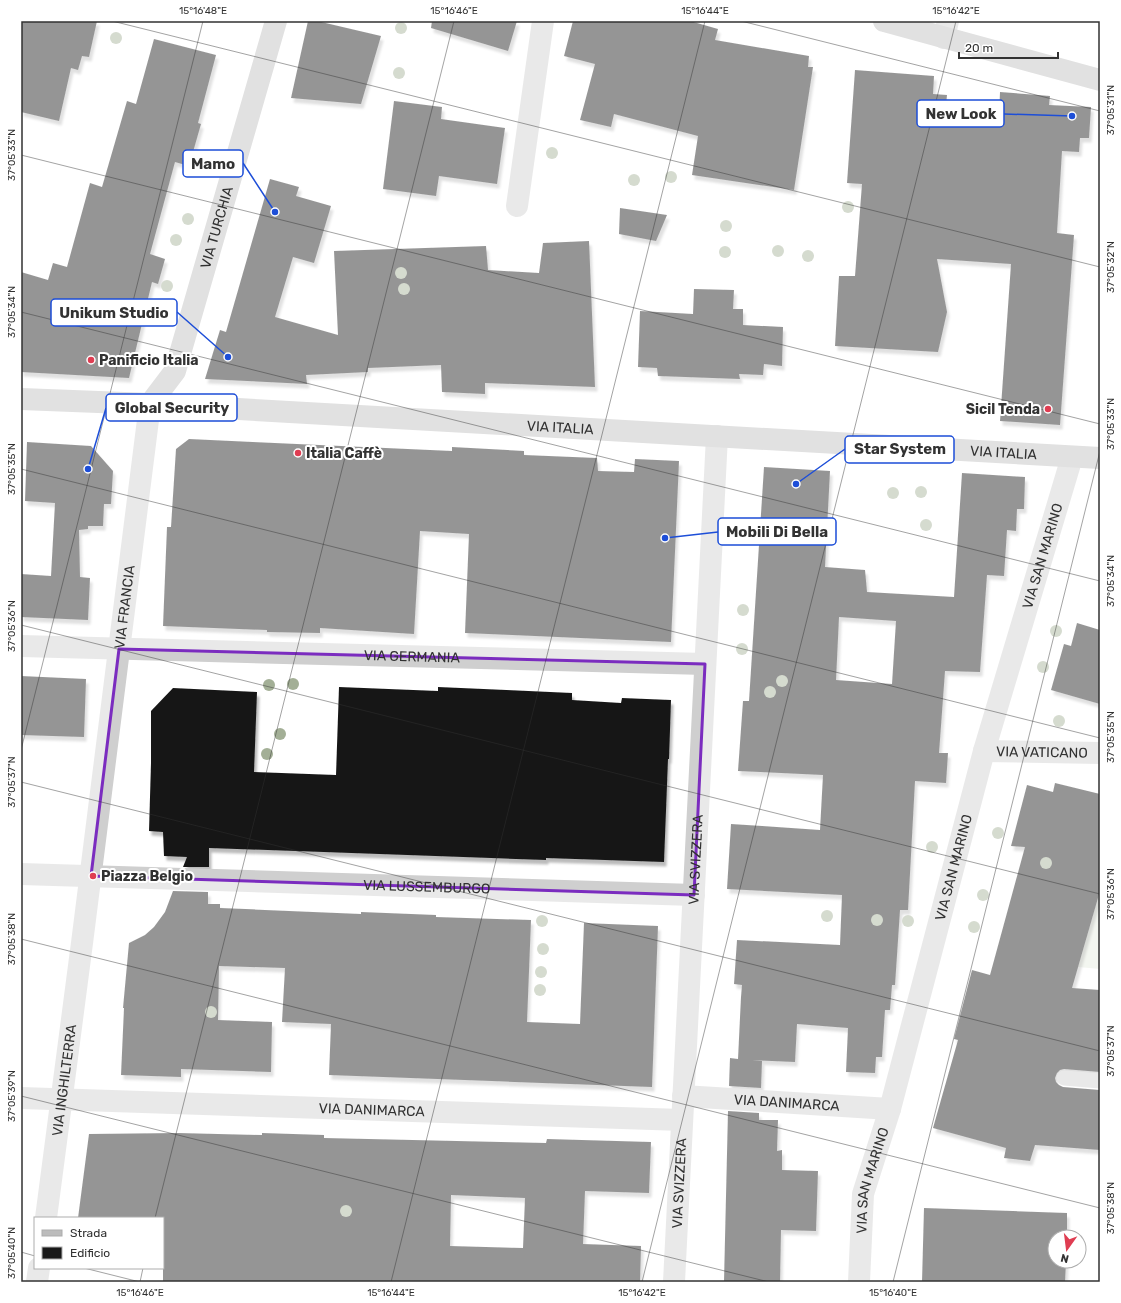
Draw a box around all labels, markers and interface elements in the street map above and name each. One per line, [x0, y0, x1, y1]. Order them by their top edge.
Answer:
text: 15°16'48"E [179, 5, 227, 17]
text: 15°16'46"E [430, 5, 478, 17]
text: 15°16'44"E [681, 5, 729, 17]
text: 15°16'42"E [932, 5, 980, 17]
scale bar [959, 34, 1058, 60]
text: 20 m [965, 41, 993, 55]
text: 37°05'31"N [1105, 85, 1117, 135]
callout: New Look [917, 100, 1004, 127]
text: New Look [926, 105, 997, 123]
text: 37°05'33"N [6, 129, 18, 181]
callout: Mamo [183, 150, 243, 177]
text: Mamo [191, 155, 235, 173]
street label: VIA TURCHIA [197, 184, 237, 270]
text: 37°05'32"N [1105, 241, 1117, 293]
text: 37°05'34"N [6, 286, 18, 338]
callout: Unikum Studio [51, 299, 177, 326]
text: Unikum Studio [59, 304, 169, 322]
place label: Panificio Italia [99, 352, 198, 369]
marker: Panificio Italia [86, 355, 96, 365]
callout: Global Security [106, 394, 237, 421]
text: 37°05'33"N [1105, 398, 1117, 450]
text: Global Security [115, 399, 229, 417]
place label: Sicil Tenda [966, 401, 1040, 418]
marker: Sicil Tenda [1043, 404, 1053, 414]
street label: VIA ITALIA [526, 417, 595, 438]
callout: Star System [845, 436, 954, 463]
text: Star System [854, 440, 946, 458]
text: 37°05'35"N [6, 443, 18, 495]
street label: VIA ITALIA [970, 443, 1038, 463]
place label: Italia Caffè [306, 445, 382, 462]
marker: Italia Caffè [293, 448, 303, 458]
street label: VIA SAN MARINO [1019, 501, 1067, 611]
callout: Mobili Di Bella [718, 518, 836, 545]
text: Mobili Di Bella [726, 523, 828, 541]
text: 37°05'34"N [1105, 555, 1117, 607]
street label: VIA FRANCIA [111, 563, 139, 650]
text: 37°05'36"N [6, 600, 18, 652]
street label: VIA GERMANIA [364, 647, 461, 667]
text: 37°05'35"N [1105, 711, 1117, 763]
street label: VIA VATICANO [996, 743, 1088, 762]
text: 37°05'37"N [6, 756, 18, 808]
street label: VIA SVIZZERA [685, 813, 707, 905]
street label: VIA SAN MARINO [932, 813, 976, 923]
place label: Piazza Belgio [101, 868, 193, 885]
text: 37°05'36"N [1105, 868, 1117, 920]
marker: Piazza Belgio [88, 871, 98, 881]
street label: VIA LUSSEMBURGO [363, 877, 491, 898]
text: 37°05'38"N [6, 913, 18, 965]
street label: VIA INGHILTERRA [49, 1023, 80, 1137]
text: 37°05'37"N [1105, 1025, 1117, 1077]
text: 37°05'39"N [6, 1070, 18, 1122]
street label: VIA DANIMARCA [733, 1091, 841, 1115]
street label: VIA DANIMARCA [318, 1100, 426, 1120]
street label: VIA SAN MARINO [853, 1125, 893, 1234]
street label: VIA SVIZZERA [669, 1137, 690, 1229]
text: 37°05'38"N [1105, 1182, 1117, 1234]
legend [34, 1217, 164, 1269]
text: Strada [70, 1226, 107, 1240]
text: 37°05'40"N [6, 1227, 18, 1279]
north arrow [1047, 1229, 1087, 1269]
text: Edificio [70, 1246, 110, 1260]
text: N [1059, 1251, 1070, 1265]
text: 15°16'46"E [116, 1287, 164, 1299]
text: 15°16'44"E [367, 1287, 415, 1299]
text: 15°16'42"E [618, 1287, 666, 1299]
text: 15°16'40"E [869, 1287, 917, 1299]

